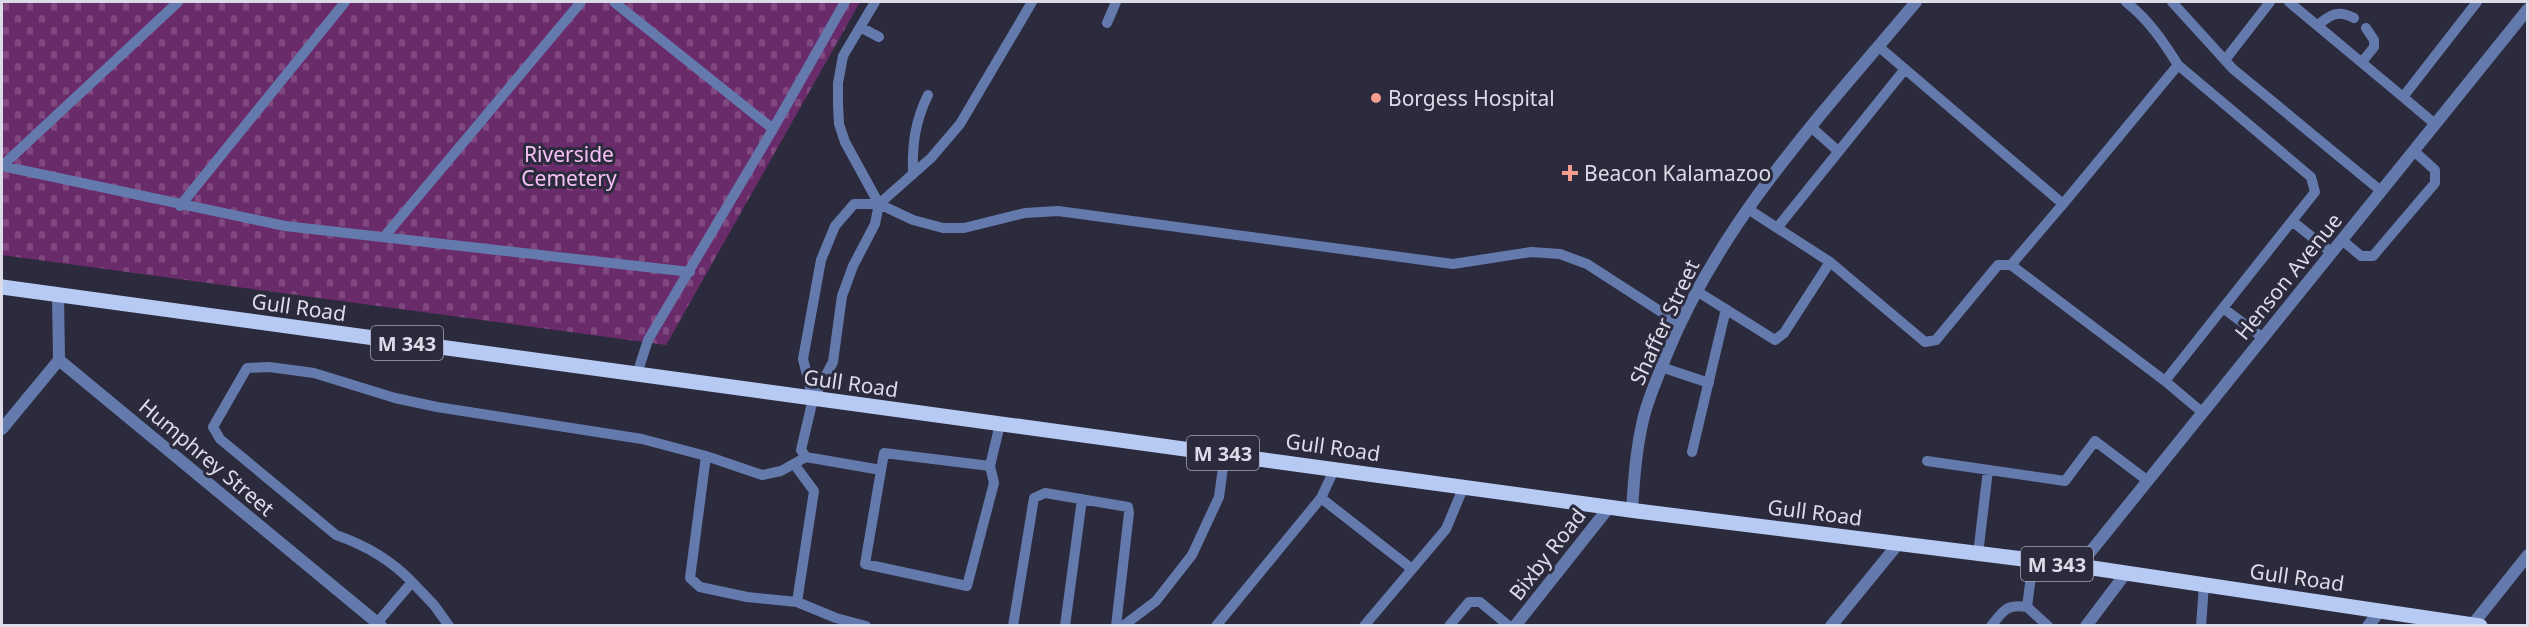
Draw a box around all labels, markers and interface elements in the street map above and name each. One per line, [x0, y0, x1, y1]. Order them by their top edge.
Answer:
place label: Borgess Hospital [1388, 84, 1555, 112]
marker: Borgess Hospital [1369, 91, 1383, 105]
park label: Riverside Cemetery [521, 140, 617, 192]
place label: Beacon Kalamazoo [1584, 159, 1771, 187]
marker: Beacon Kalamazoo [1561, 164, 1579, 182]
street label: Henson Avenue [2228, 207, 2348, 345]
street label: Shaffer Street [1623, 254, 1705, 389]
street label: Gull Road [250, 287, 348, 327]
road number: M 343 [371, 326, 443, 360]
street label: Gull Road [802, 363, 900, 403]
street label: Humphrey Street [133, 392, 281, 522]
street label: Gull Road [1284, 427, 1382, 467]
road number: M 343 [1187, 436, 1259, 470]
street label: Gull Road [1766, 492, 1864, 532]
street label: Bixby Road [1502, 502, 1592, 606]
road number: M 343 [2021, 547, 2093, 581]
street label: Gull Road [2248, 557, 2346, 597]

